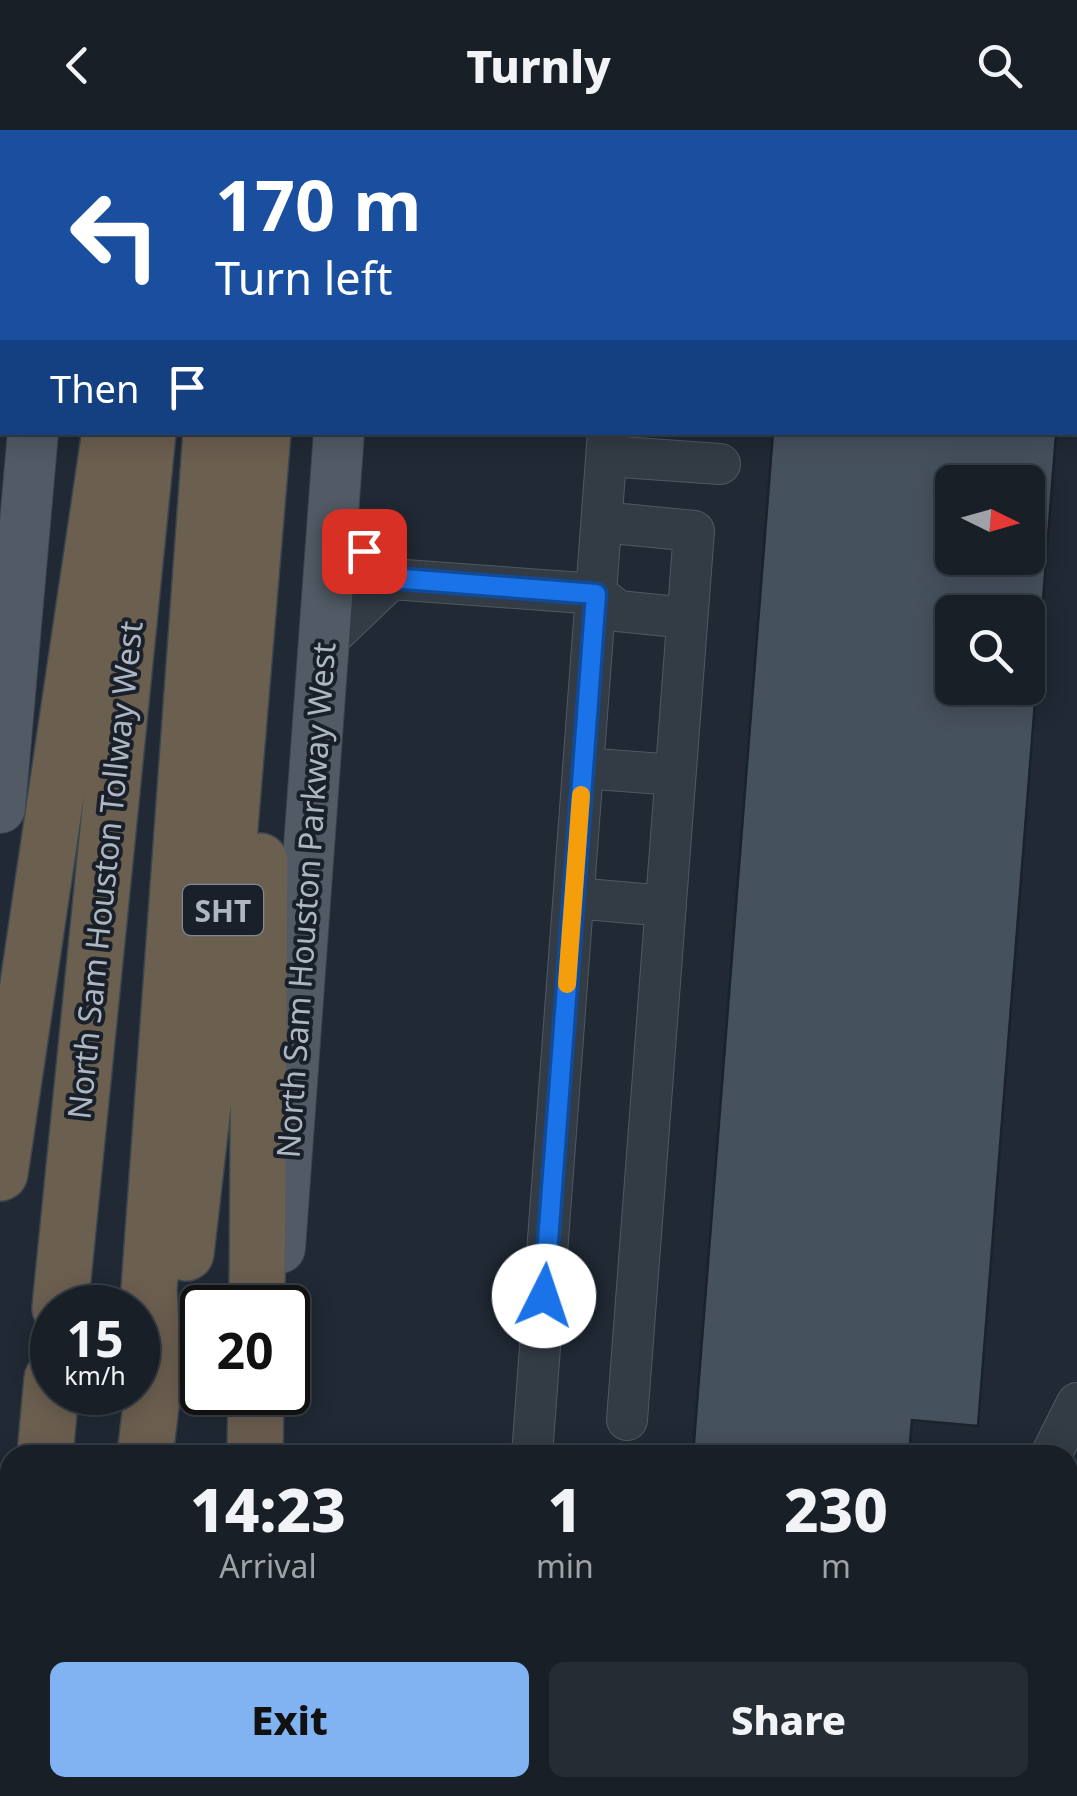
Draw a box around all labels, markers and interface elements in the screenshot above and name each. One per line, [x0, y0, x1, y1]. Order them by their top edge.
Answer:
text: Turnly [466, 35, 611, 96]
icon: back [50, 38, 105, 93]
icon: search [972, 38, 1027, 93]
text: 170 m [215, 156, 422, 252]
icon: left [50, 170, 180, 300]
text: Turn left [215, 247, 392, 308]
icon: arrive [160, 360, 215, 415]
text: Then [50, 362, 140, 414]
north arrow [935, 465, 1045, 575]
map controls [935, 465, 1045, 705]
pin [322, 509, 407, 594]
icon: arrive [337, 524, 392, 579]
button: search [935, 595, 1045, 705]
street label: North Sam Houston Tollway West [56, 619, 152, 1121]
street label: North Sam Houston Parkway West [266, 641, 344, 1159]
road number: SHT [183, 885, 263, 935]
position arrow [492, 1244, 596, 1348]
speed limit sign: 20 [180, 1285, 310, 1415]
text: 15 [66, 1304, 124, 1372]
text: km/h [64, 1358, 126, 1392]
text: 14:23 [190, 1468, 346, 1550]
text: 1 [548, 1468, 582, 1550]
text: 230 [784, 1468, 888, 1550]
text: Arrival [219, 1544, 317, 1587]
text: min [536, 1544, 594, 1587]
text: m [821, 1544, 851, 1587]
button: Exit [50, 1662, 529, 1777]
button: Share [549, 1662, 1028, 1777]

